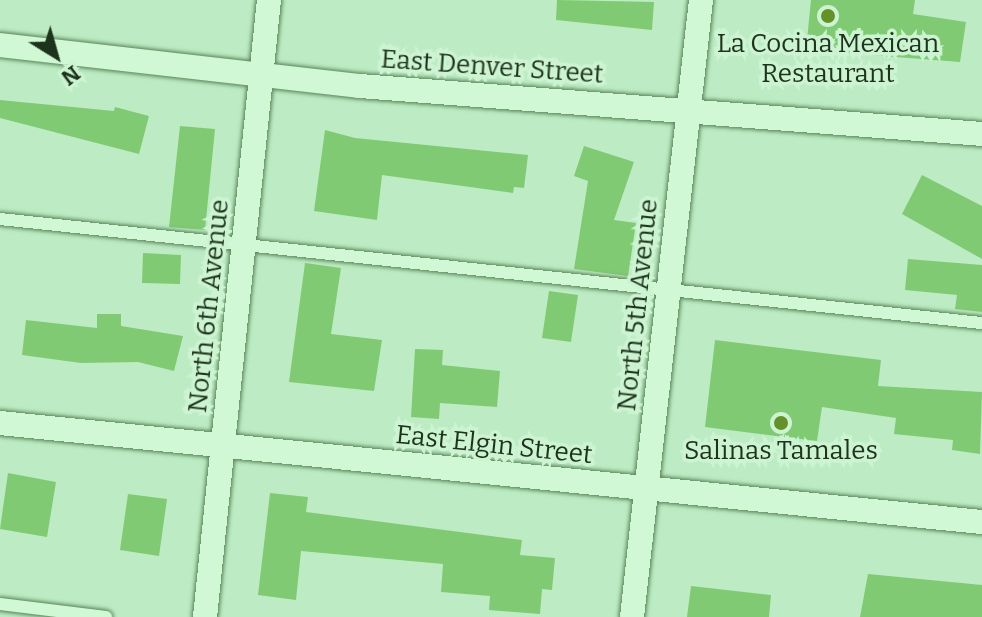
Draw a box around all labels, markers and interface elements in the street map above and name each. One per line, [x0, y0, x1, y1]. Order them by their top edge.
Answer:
marker: La Cocina Mexican Restaurant [819, 7, 837, 25]
north arrow [16, 16, 96, 96]
place label: La Cocina Mexican Restaurant [717, 28, 939, 90]
street label: East Denver Street [380, 44, 604, 90]
text: N [56, 60, 86, 91]
street label: North 5th Avenue [611, 197, 665, 413]
street label: North 6th Avenue [182, 198, 236, 414]
marker: Salinas Tamales [772, 414, 790, 432]
street label: East Elgin Street [394, 419, 594, 471]
place label: Salinas Tamales [684, 435, 878, 467]

